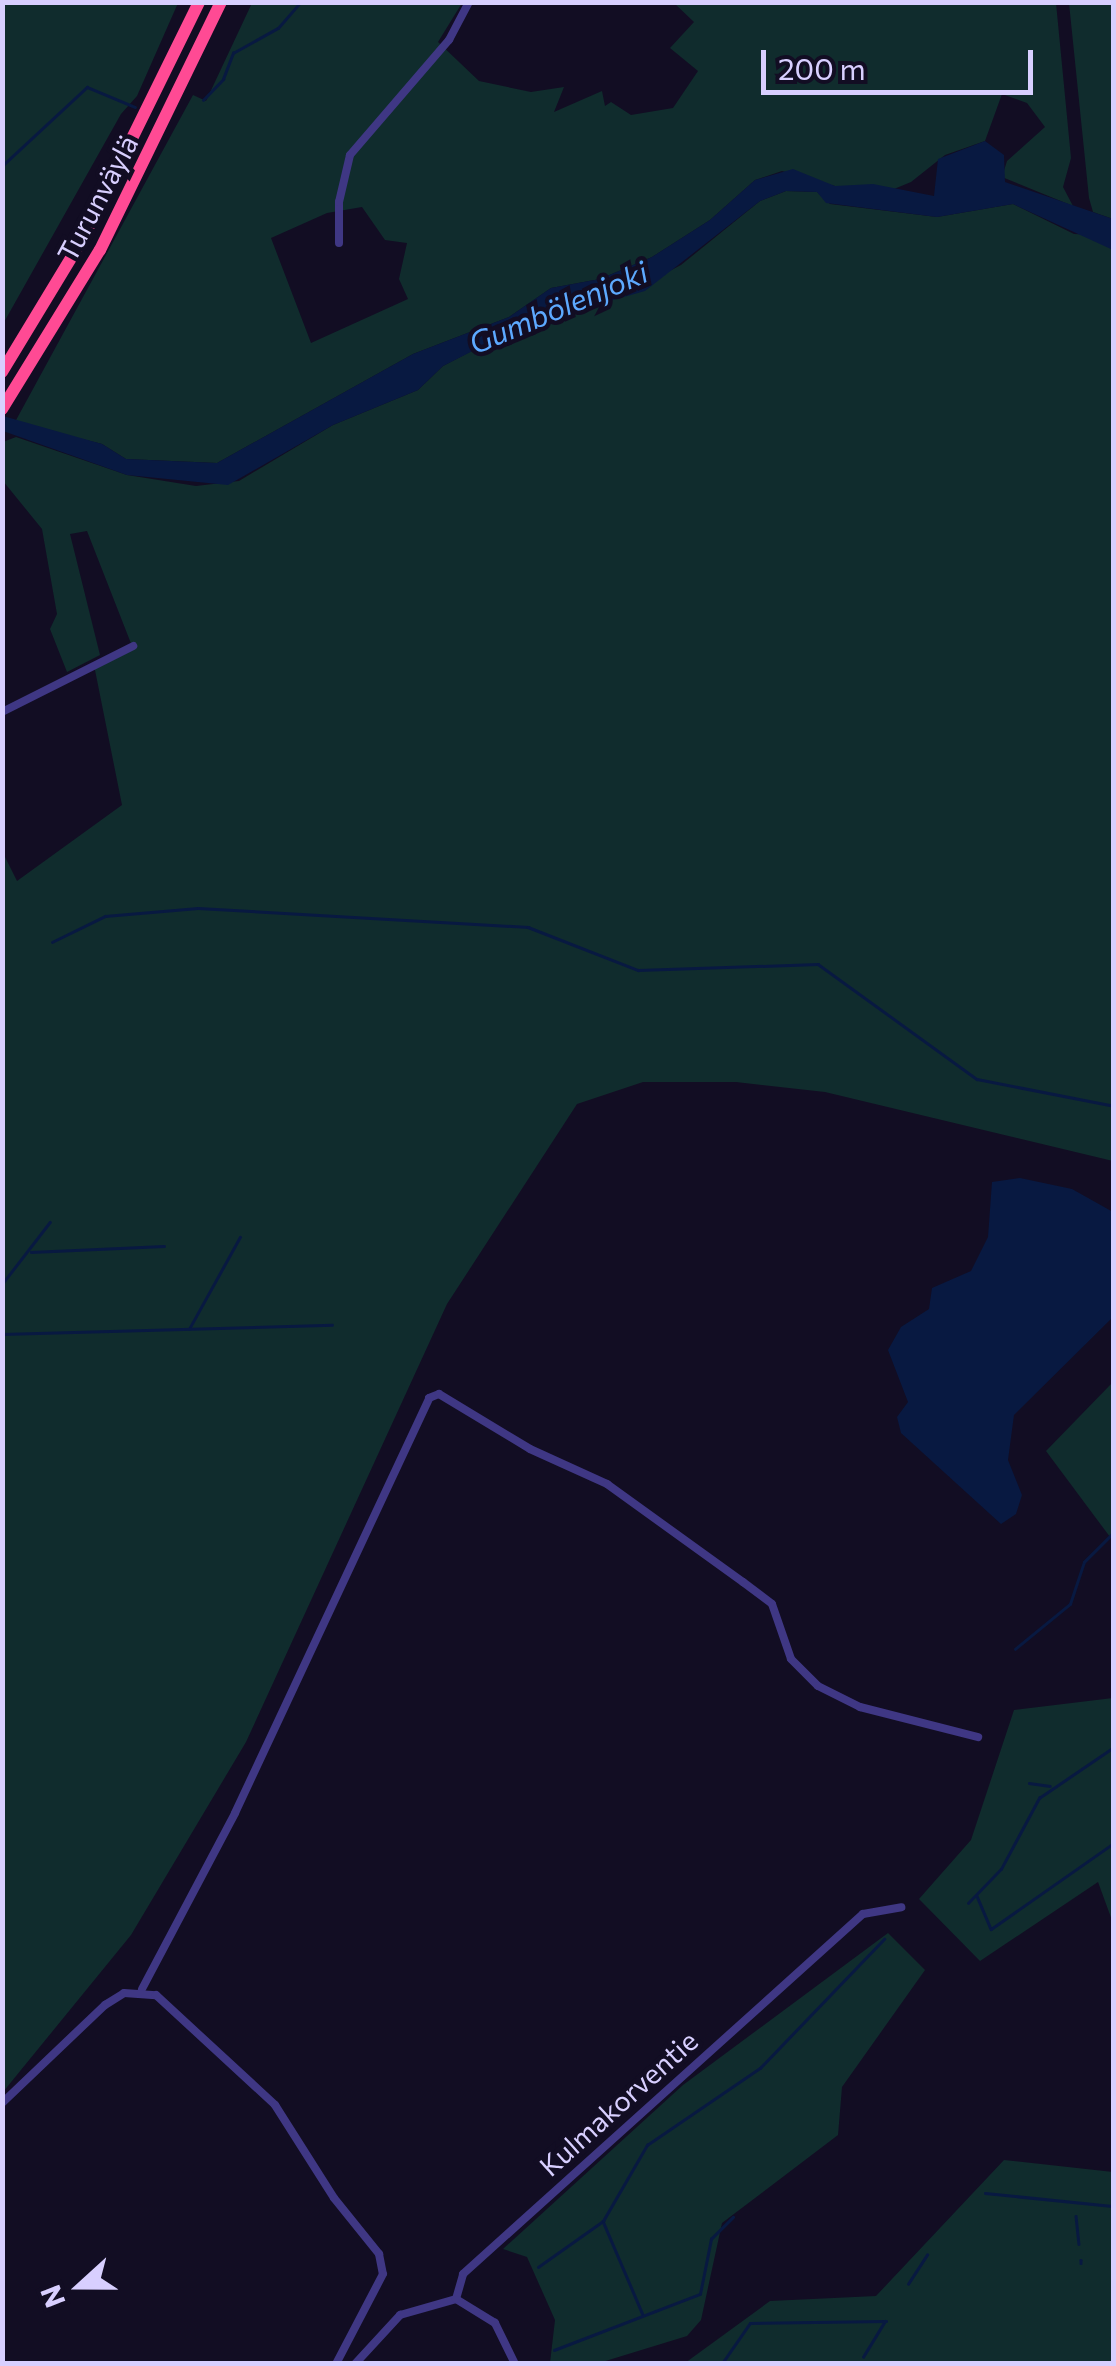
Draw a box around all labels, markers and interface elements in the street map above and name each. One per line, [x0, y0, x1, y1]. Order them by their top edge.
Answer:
scale bar [766, 30, 1038, 92]
text: 200 m [778, 49, 866, 86]
street label: Turunväylä [50, 129, 144, 267]
water label: Gumbölenjoki [463, 253, 653, 361]
street label: Kulmakorventie [532, 2023, 704, 2183]
north arrow [30, 2236, 130, 2336]
text: N [32, 2281, 72, 2313]

